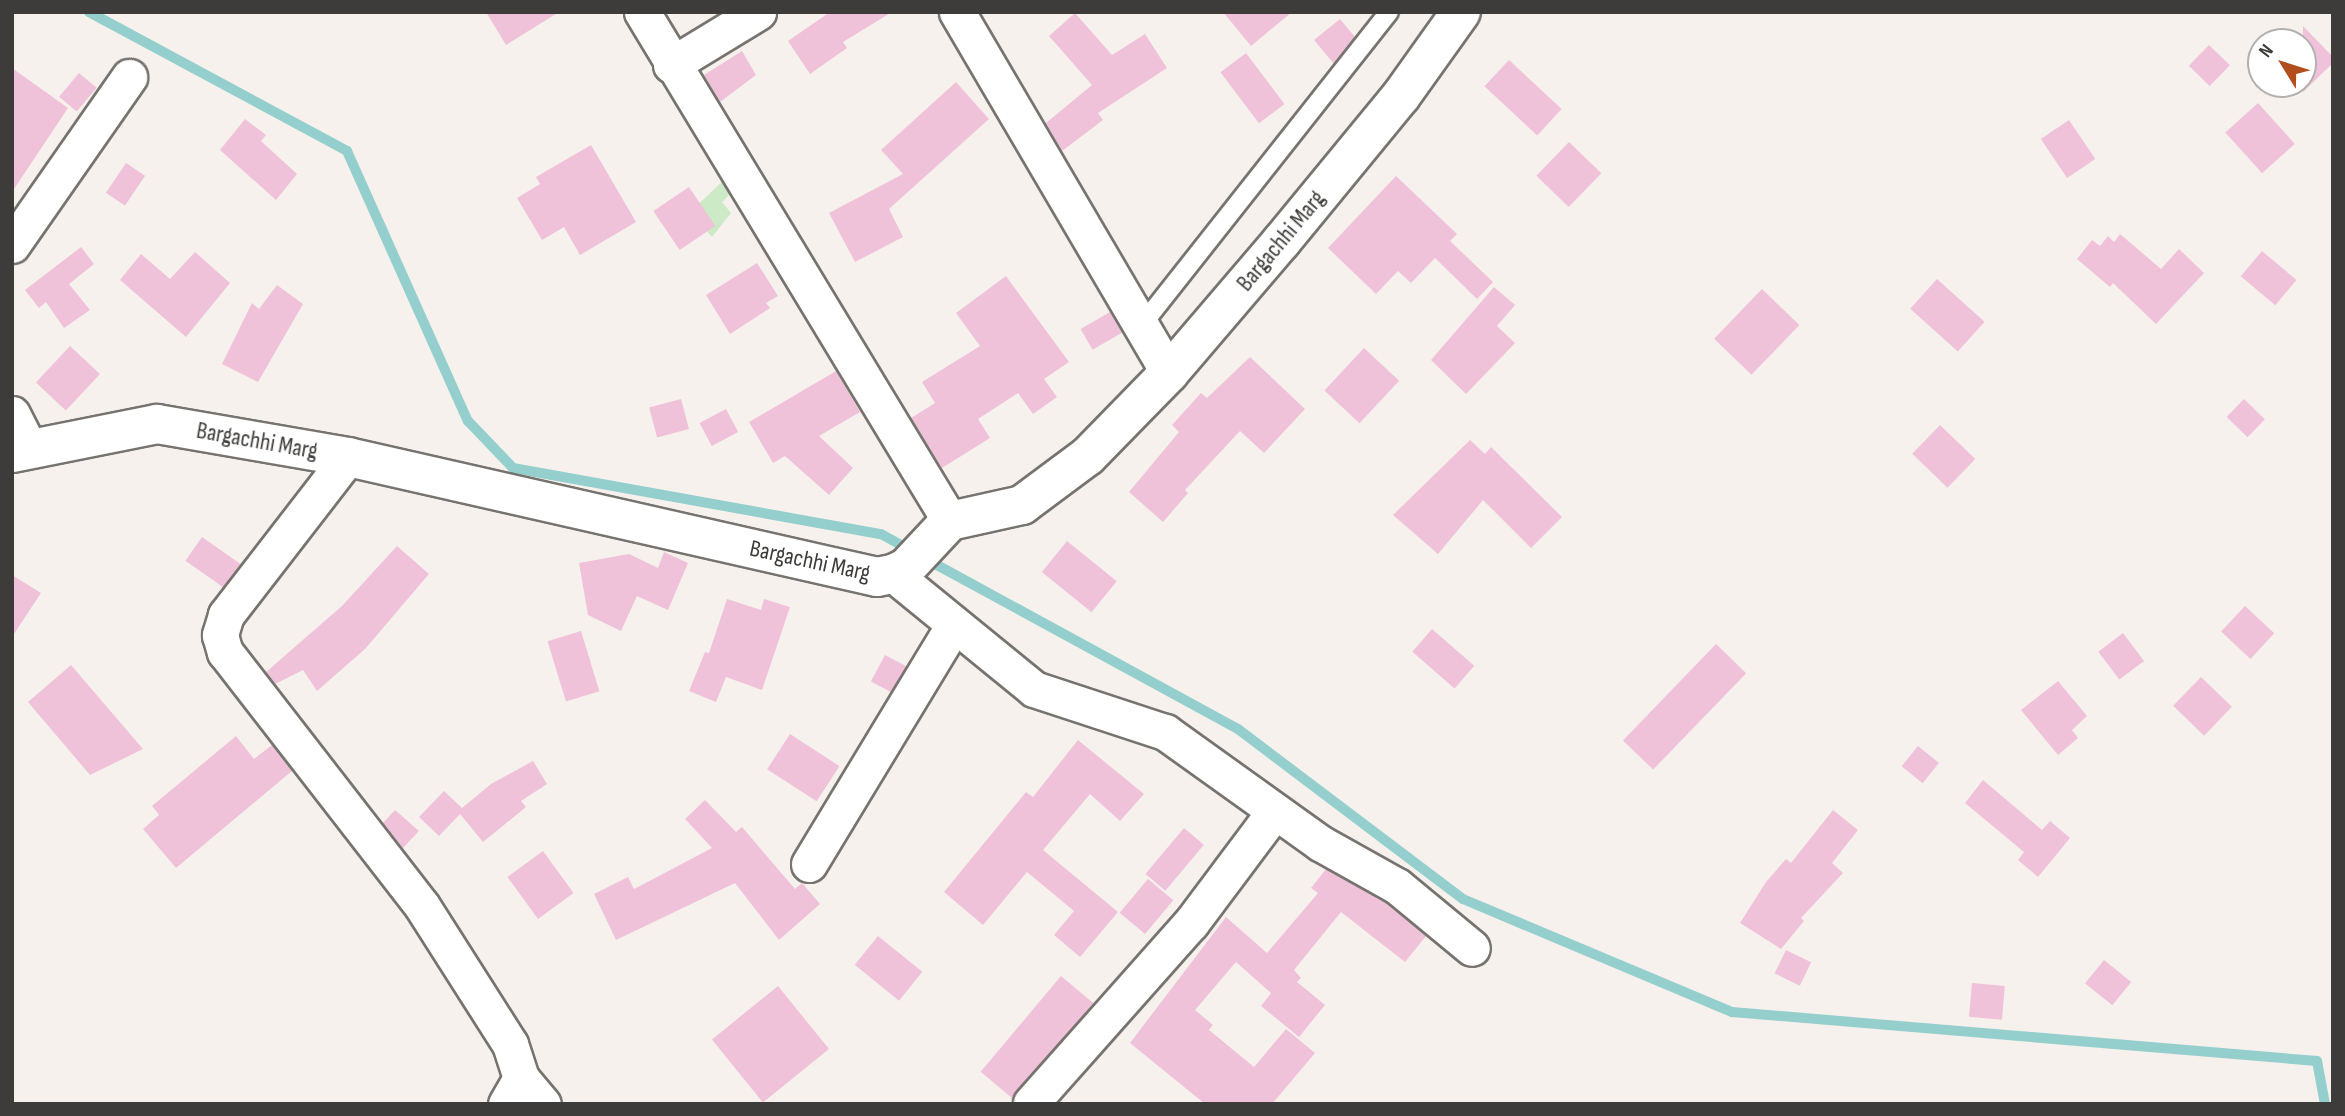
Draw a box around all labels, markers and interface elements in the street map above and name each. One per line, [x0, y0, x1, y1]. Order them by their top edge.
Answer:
north arrow [2247, 28, 2317, 98]
text: N [2254, 40, 2279, 62]
street label: Bargachhi Marg [1231, 185, 1331, 297]
street label: Bargachhi Marg [194, 416, 320, 466]
street label: Bargachhi Marg [747, 534, 873, 588]

